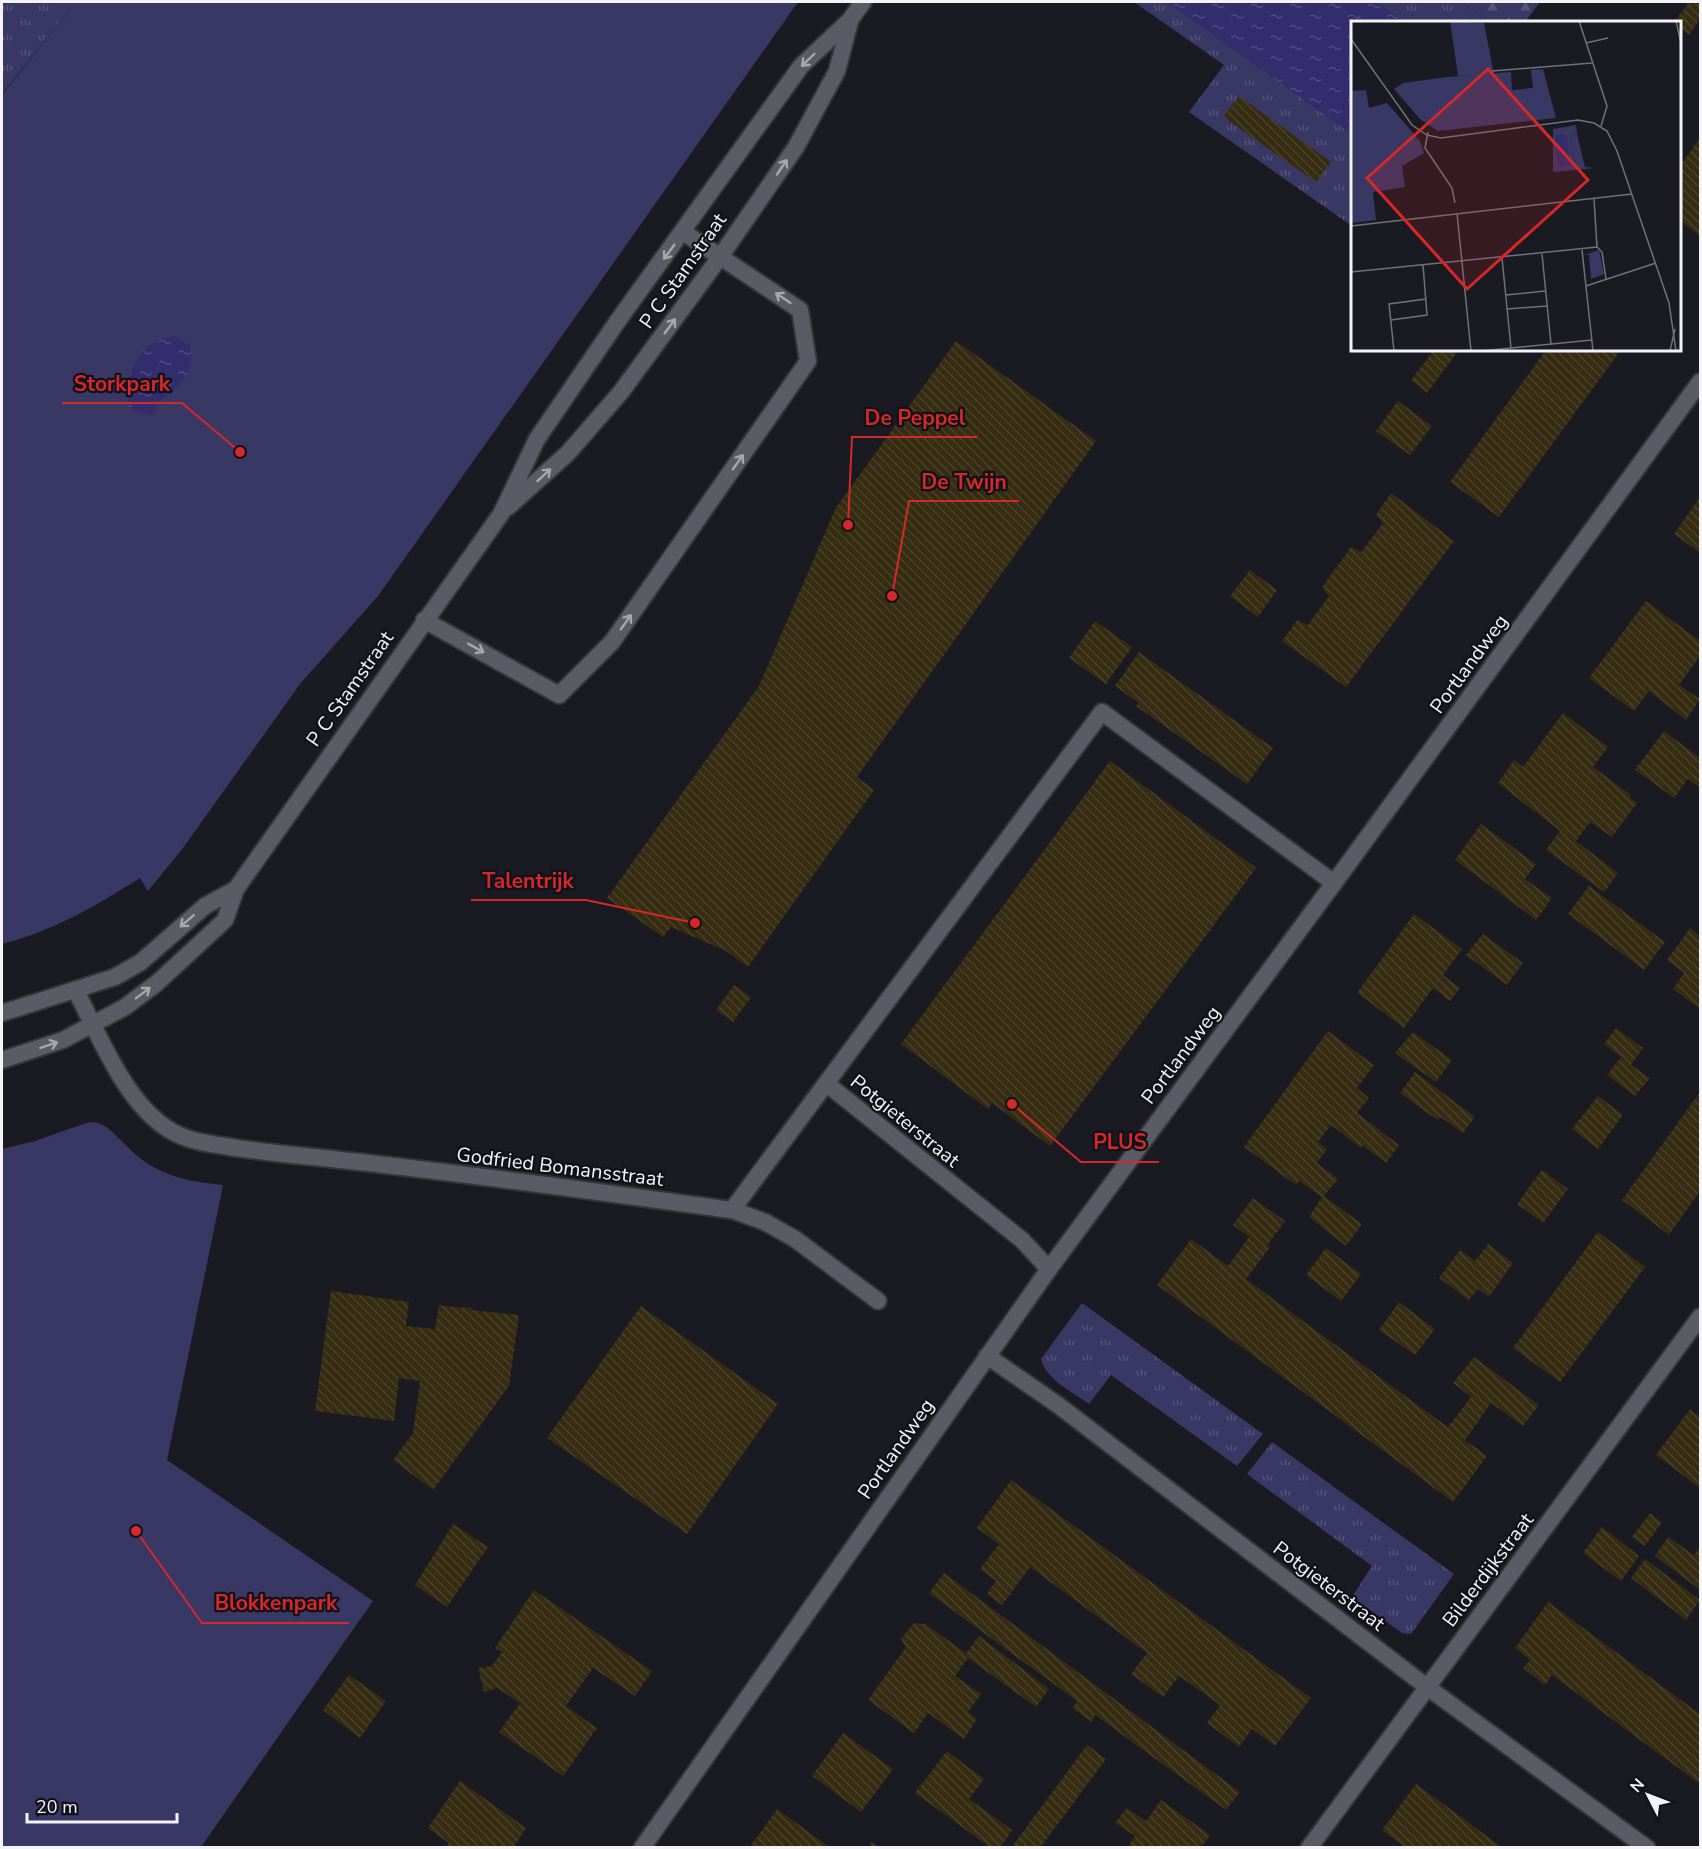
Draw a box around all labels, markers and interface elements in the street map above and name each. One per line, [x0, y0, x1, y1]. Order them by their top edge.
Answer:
inset map [1351, 21, 1681, 351]
one-way arrow [800, 53, 815, 67]
one-way arrow [776, 159, 788, 175]
street label: P C Stamstraat [633, 207, 733, 334]
one-way arrow [662, 243, 675, 259]
one-way arrow [775, 292, 791, 304]
one-way arrow [664, 319, 676, 335]
callout: Storkpark [62, 364, 182, 403]
text: Storkpark [74, 370, 171, 398]
callout: De Peppel [852, 398, 977, 437]
text: De Peppel [865, 404, 966, 432]
one-way arrow [732, 454, 744, 470]
callout: De Twijn [909, 462, 1019, 501]
one-way arrow [536, 468, 551, 482]
text: De Twijn [921, 468, 1007, 496]
street label: Portlandweg [1424, 609, 1514, 719]
one-way arrow [620, 614, 632, 630]
street label: P C Stamstraat [300, 625, 400, 752]
one-way arrow [466, 643, 484, 654]
callout: Talentrijk [471, 861, 586, 900]
text: Talentrijk [482, 867, 574, 895]
one-way arrow [180, 914, 195, 928]
one-way arrow [135, 987, 151, 1000]
street label: Portlandweg [1135, 1000, 1227, 1110]
one-way arrow [39, 1038, 58, 1049]
street label: Potgieterstraat [845, 1068, 966, 1174]
callout: PLUS [1081, 1123, 1159, 1162]
text: PLUS [1093, 1128, 1147, 1156]
street label: Godfried Bomansstraat [455, 1141, 666, 1193]
street label: Portlandweg [851, 1393, 941, 1505]
street label: Bilderdijkstraat [1436, 1507, 1540, 1632]
street label: Potgieterstraat [1268, 1535, 1391, 1638]
callout: Blokkenpark [202, 1584, 349, 1623]
text: Blokkenpark [215, 1589, 338, 1617]
north arrow [1618, 1765, 1678, 1825]
text: N [1625, 1774, 1650, 1797]
scale bar [27, 1786, 177, 1824]
text: 20 m [36, 1795, 78, 1819]

